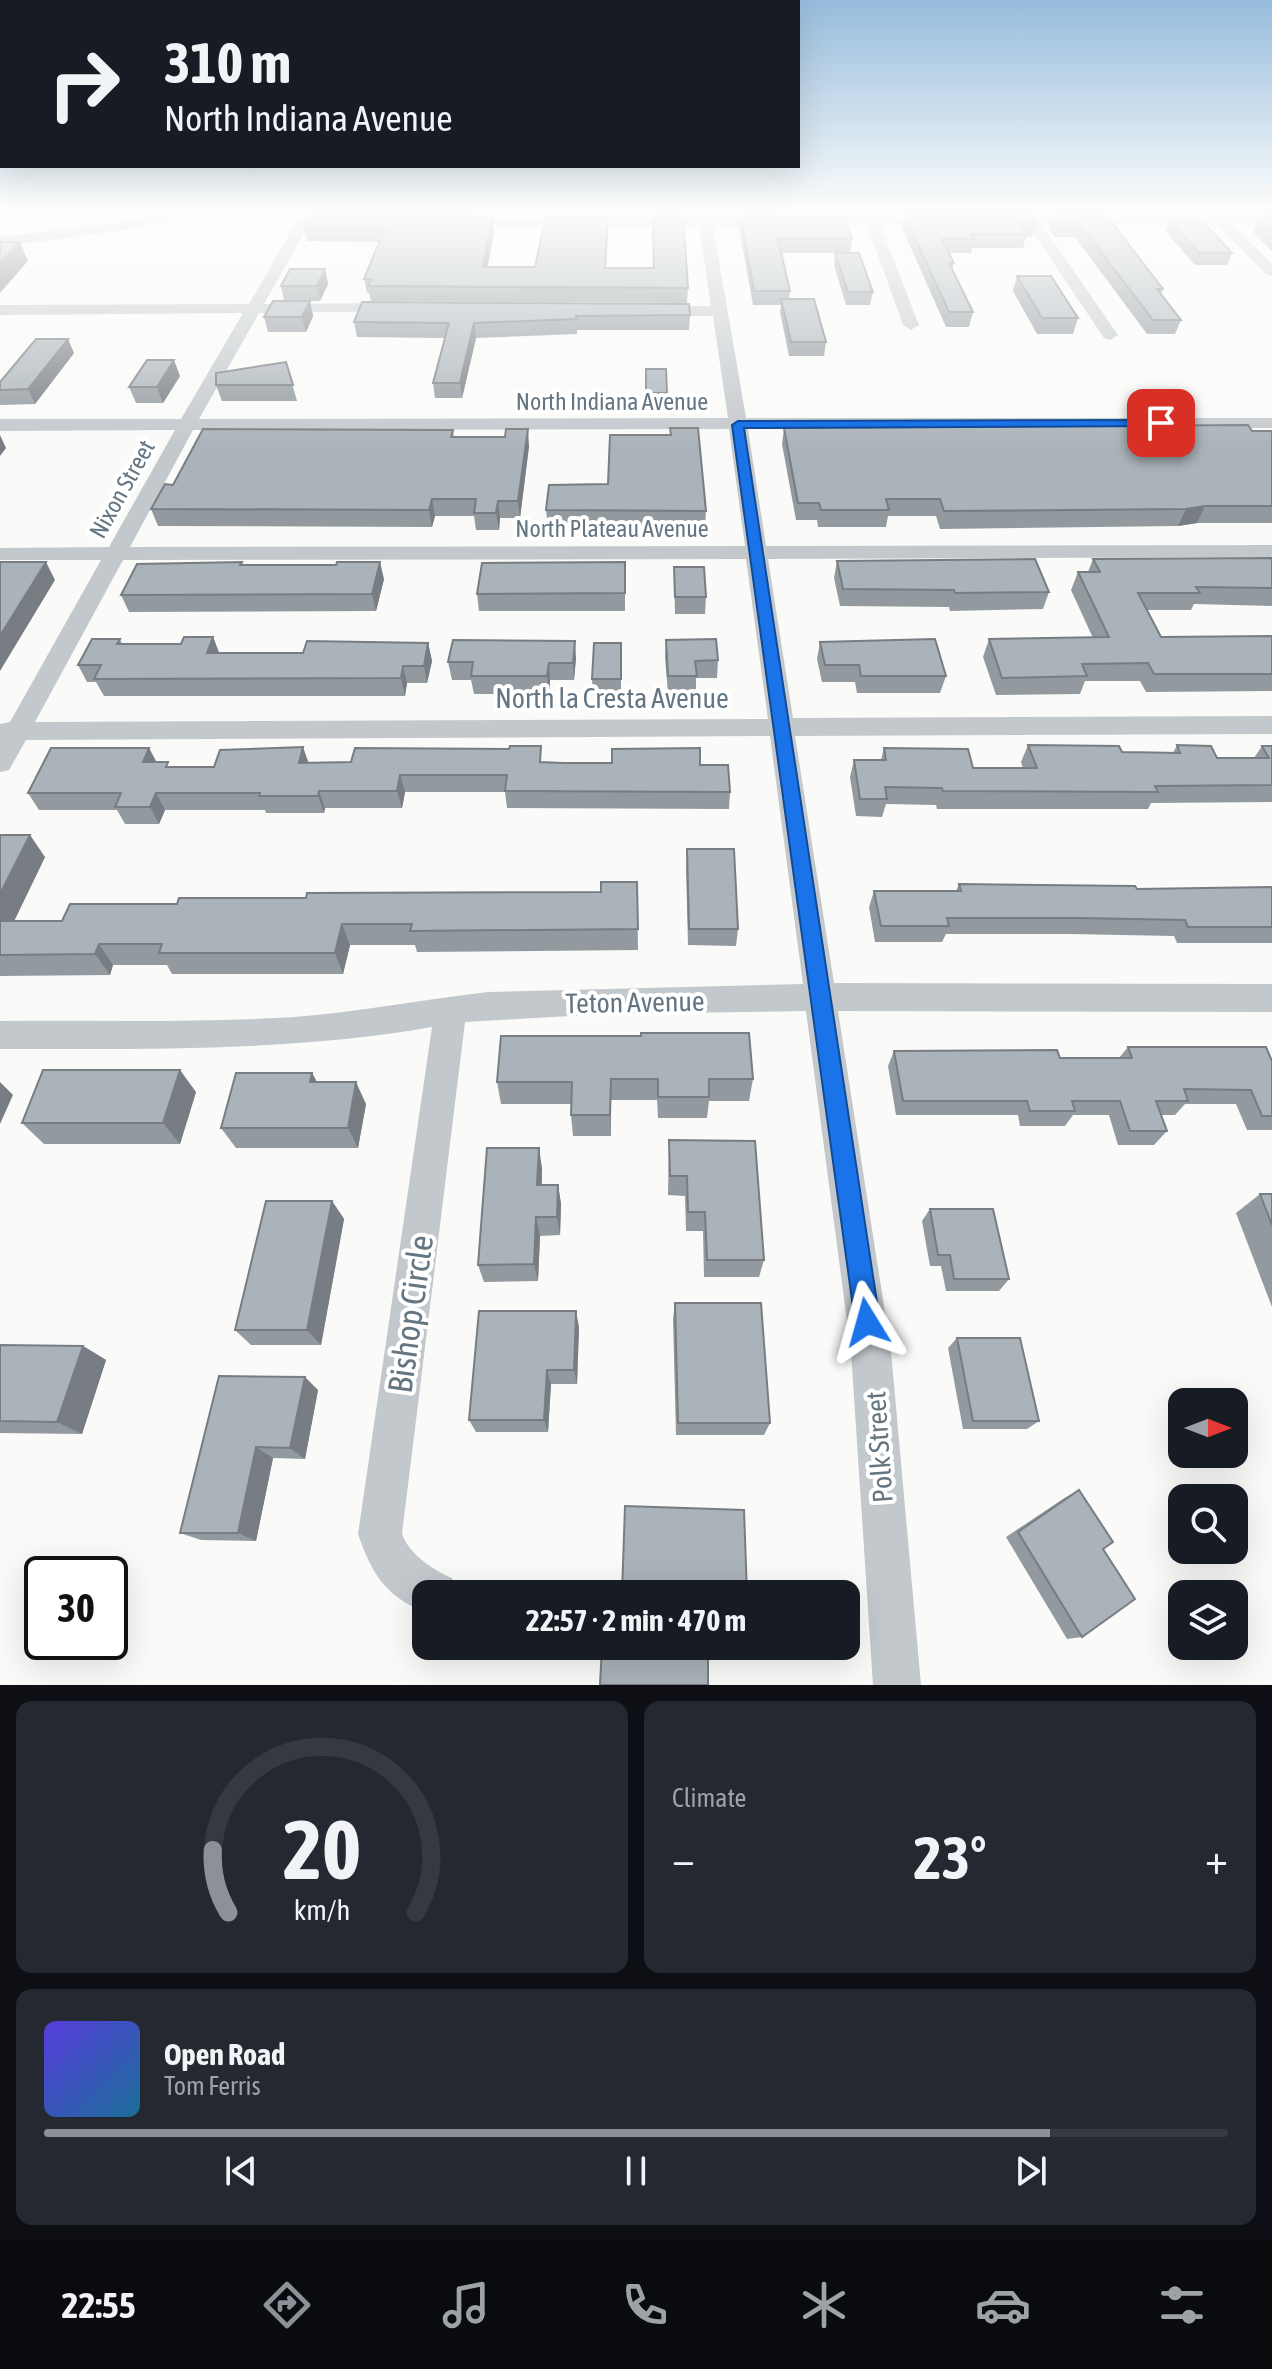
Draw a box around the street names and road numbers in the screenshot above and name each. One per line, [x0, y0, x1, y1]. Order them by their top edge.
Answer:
street label: North Indiana Avenue [516, 388, 708, 415]
street label: Nixon Street [84, 435, 160, 543]
street label: North Plateau Avenue [515, 515, 709, 542]
street label: North la Cresta Avenue [495, 682, 729, 714]
street label: Teton Avenue [565, 985, 705, 1019]
street label: Bishop Circle [380, 1233, 440, 1395]
street label: Polk Street [859, 1390, 899, 1504]

